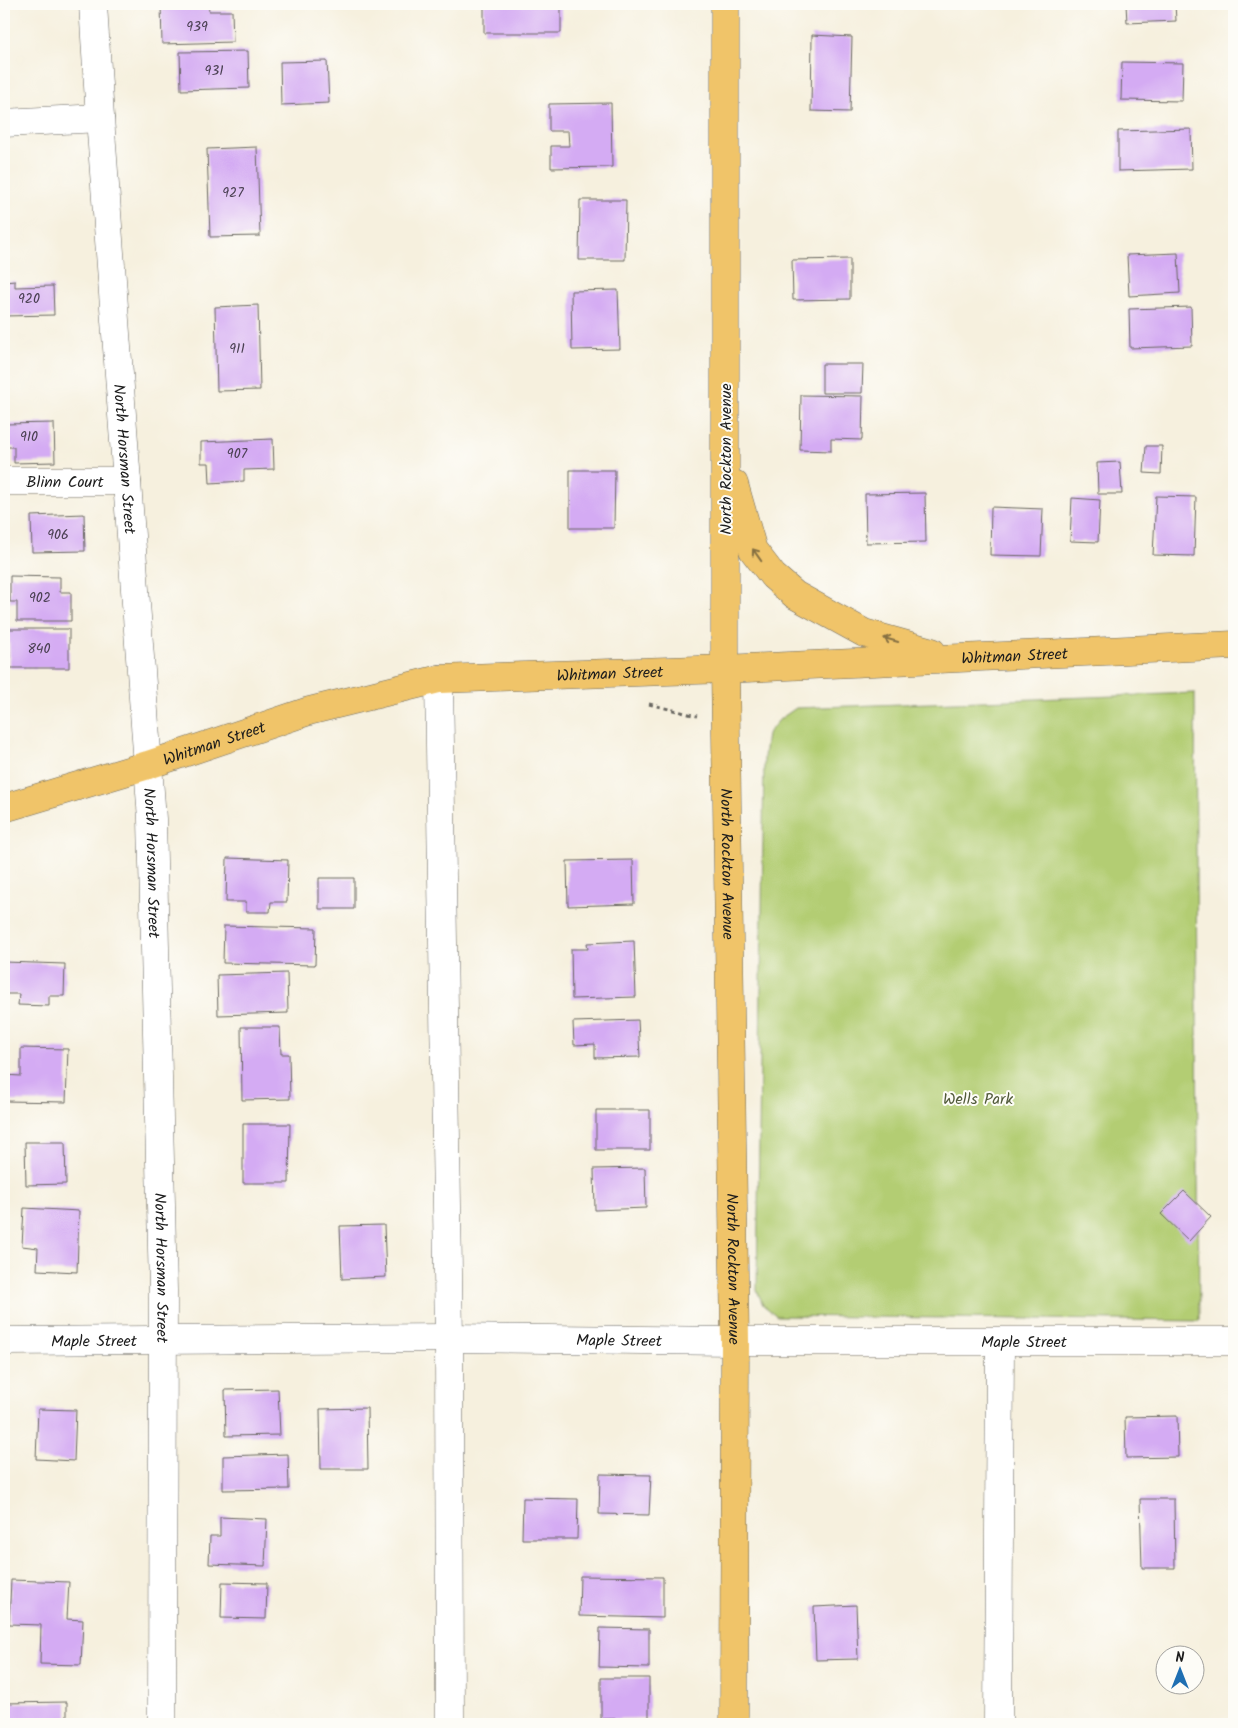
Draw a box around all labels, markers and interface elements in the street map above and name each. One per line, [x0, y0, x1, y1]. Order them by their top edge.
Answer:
house number: 939 [186, 16, 208, 38]
house number: 931 [204, 60, 224, 82]
house number: 927 [222, 182, 244, 204]
house number: 920 [18, 288, 40, 310]
house number: 911 [229, 338, 245, 360]
street label: North Horsman Street [106, 383, 142, 536]
street label: North Rockton Avenue [714, 383, 739, 535]
house number: 910 [20, 426, 38, 448]
house number: 907 [227, 443, 248, 465]
street label: Blinn Court [26, 470, 105, 495]
house number: 906 [47, 524, 69, 546]
one-way arrow [752, 548, 762, 562]
house number: 902 [29, 587, 51, 609]
one-way arrow [883, 635, 899, 645]
house number: 840 [27, 638, 51, 660]
street label: Whitman Street [961, 642, 1069, 672]
street label: Whitman Street [556, 660, 665, 689]
street label: Whitman Street [160, 715, 270, 773]
street label: North Horsman Street [136, 787, 166, 939]
street label: North Rockton Avenue [713, 788, 740, 940]
park label: Wells Park [943, 1087, 1013, 1112]
street label: North Horsman Street [147, 1192, 174, 1344]
street label: North Rockton Avenue [719, 1193, 746, 1345]
street label: Maple Street [576, 1328, 663, 1354]
street label: Maple Street [51, 1329, 138, 1355]
street label: Maple Street [981, 1330, 1068, 1355]
north arrow [1156, 1646, 1206, 1696]
text: N [1176, 1647, 1185, 1669]

